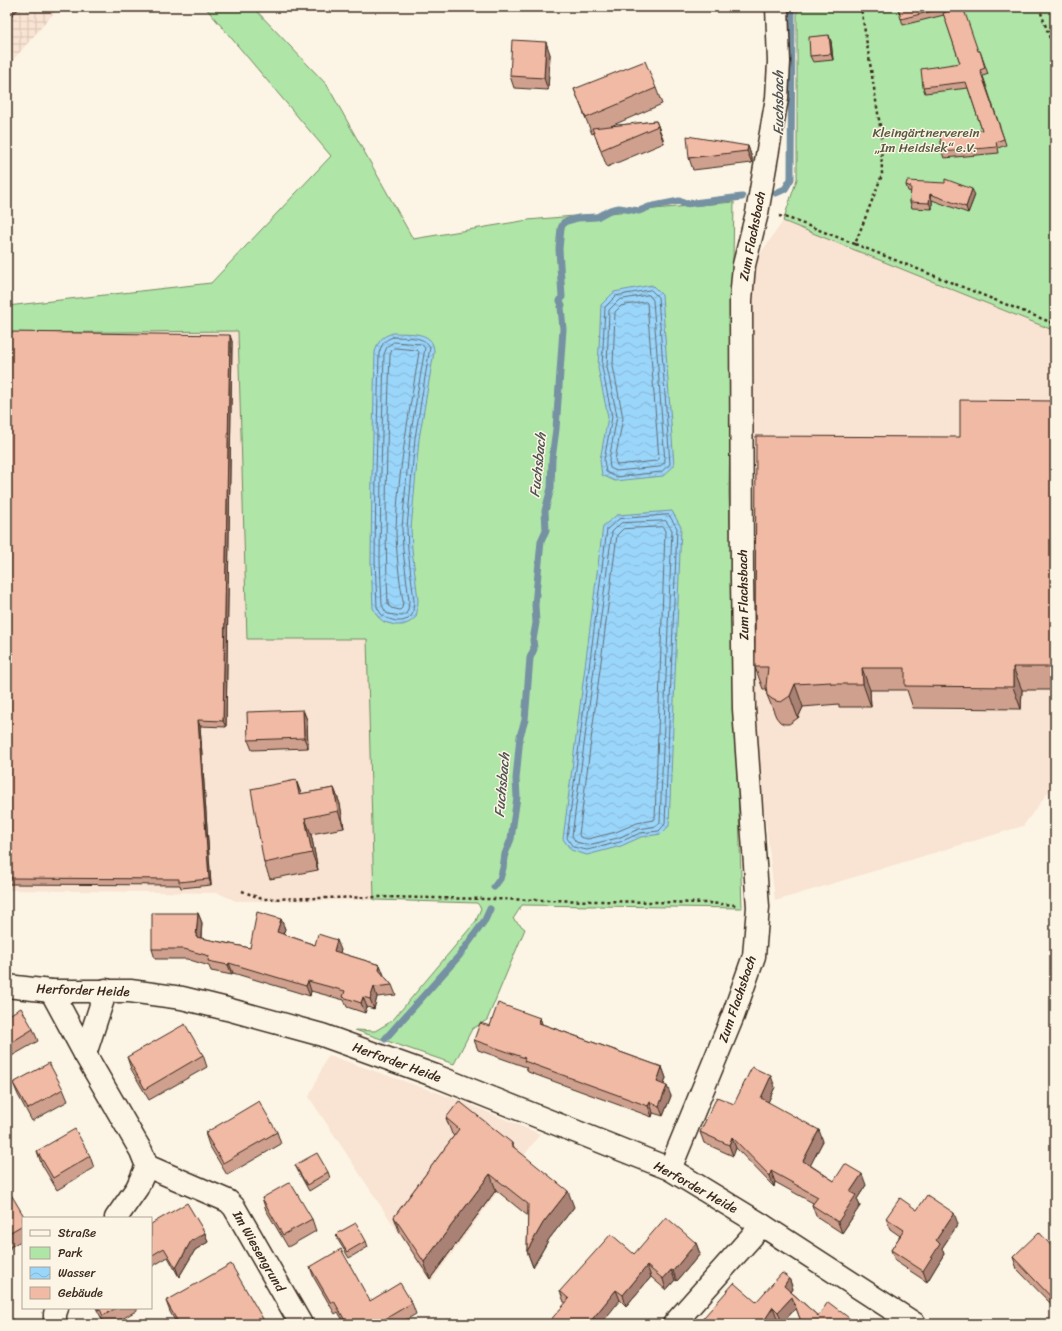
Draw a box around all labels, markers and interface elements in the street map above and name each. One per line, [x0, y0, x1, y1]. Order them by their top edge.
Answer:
water label: Fuchsbach [766, 69, 791, 135]
park label: Kleingärtnerverein „Im Heidsiek“ e.V. [873, 121, 979, 159]
street label: Zum Flachsbach [732, 189, 772, 283]
water label: Fuchsbach [522, 430, 554, 498]
street label: Zum Flachsbach [731, 549, 755, 641]
water label: Fuchsbach [487, 750, 517, 818]
street label: Zum Flachsbach [711, 952, 763, 1046]
street label: Herforder Heide [36, 977, 130, 1003]
street label: Herforder Heide [349, 1035, 445, 1089]
street label: Herforder Heide [650, 1154, 742, 1220]
street label: Im Wiesengrund [226, 1205, 292, 1297]
legend [22, 1217, 152, 1309]
text: Straße [58, 1222, 96, 1244]
text: Park [58, 1242, 83, 1264]
text: Wasser [58, 1262, 96, 1284]
text: Gebäude [58, 1282, 103, 1304]

